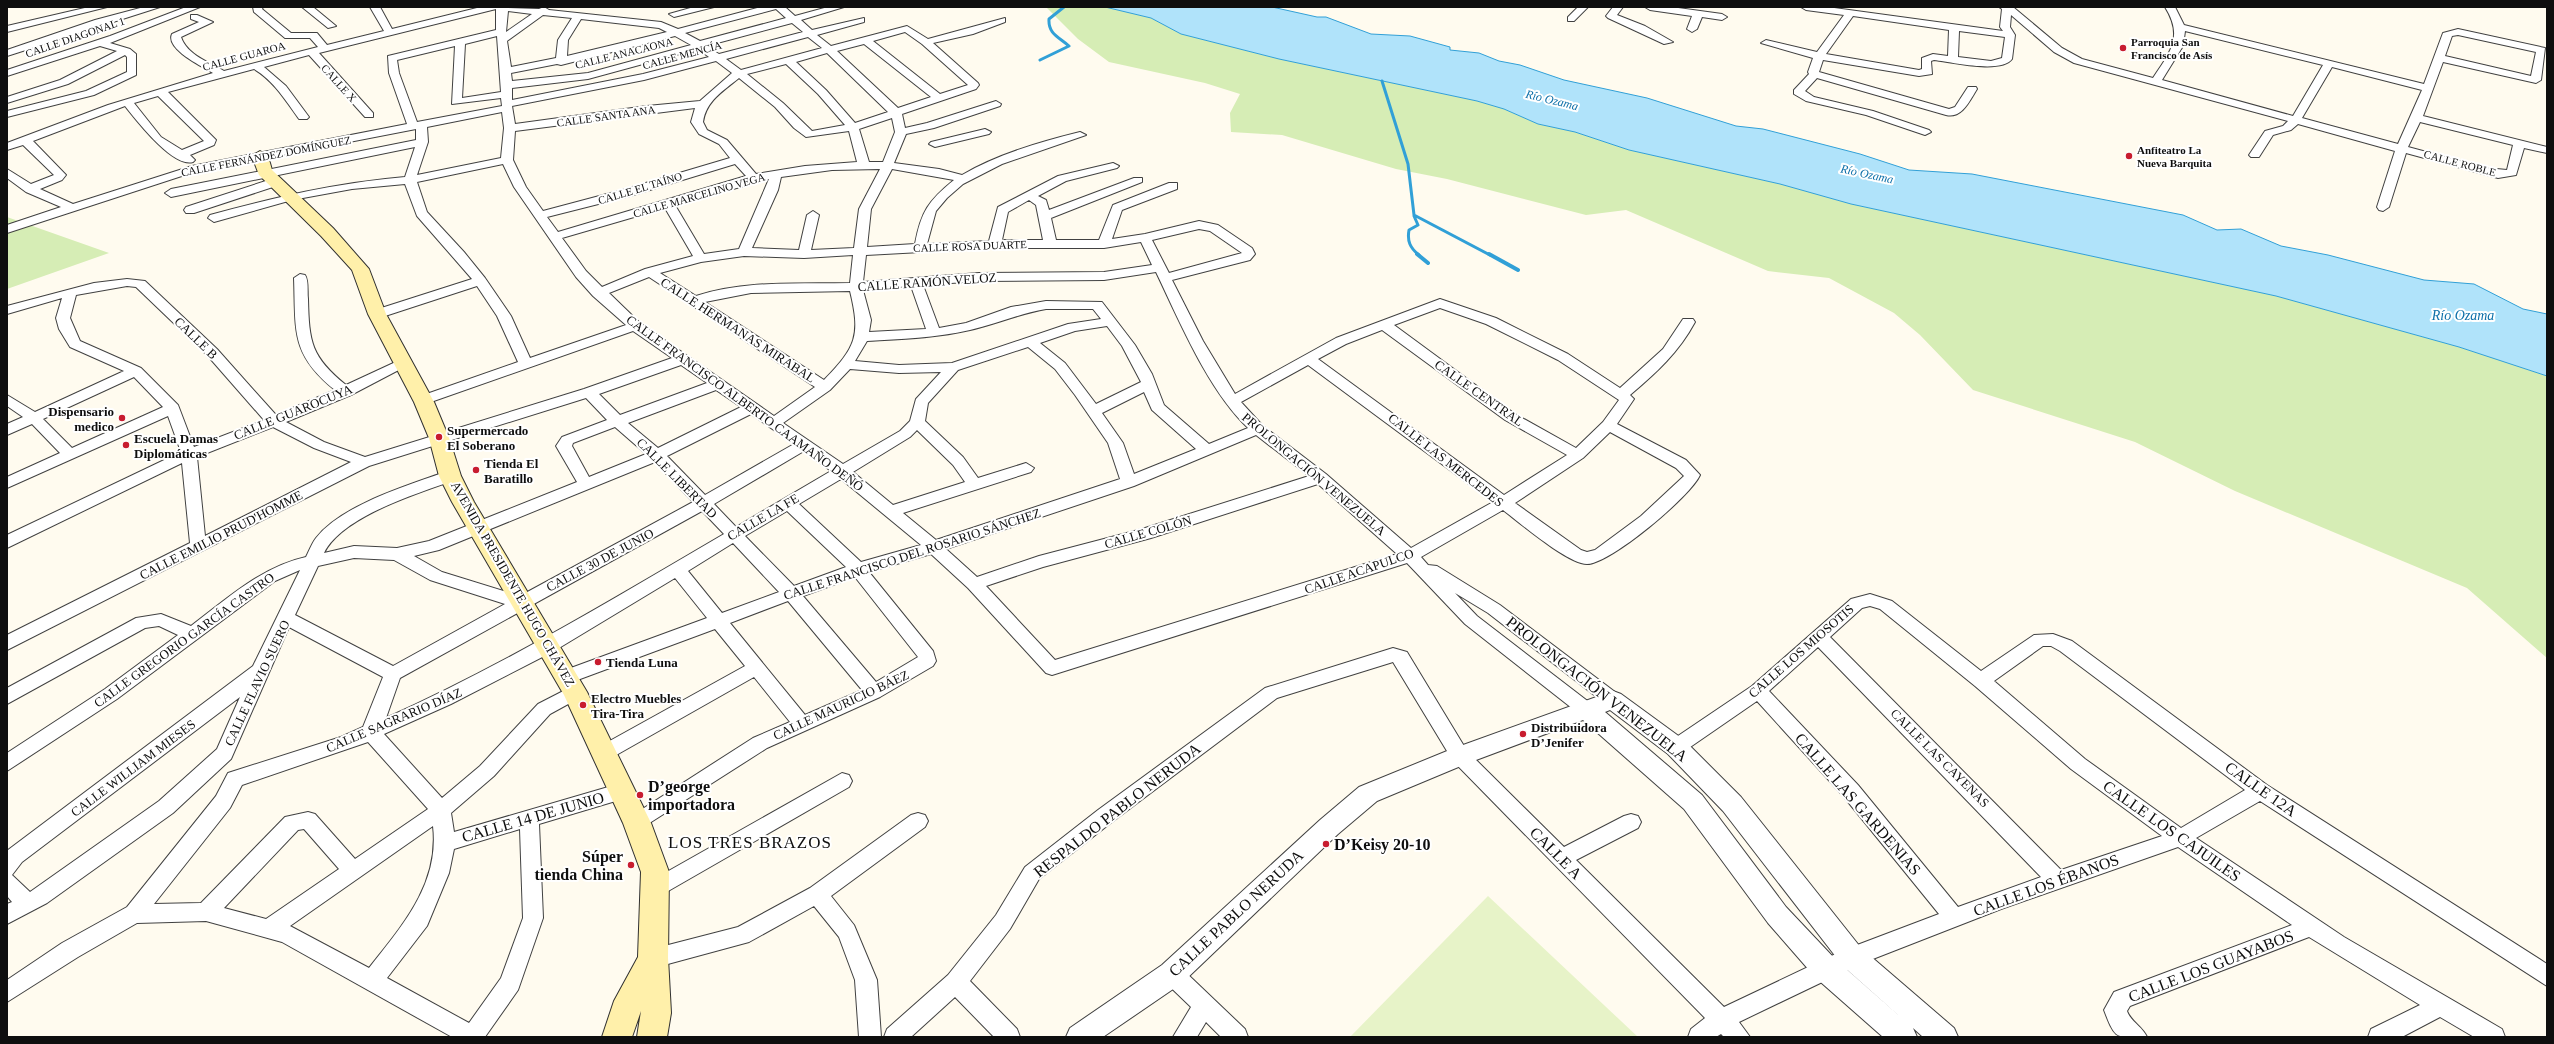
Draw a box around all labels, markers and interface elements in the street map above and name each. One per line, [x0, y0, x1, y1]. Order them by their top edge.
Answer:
street label: CALLE DIAGONAL 1 [24, 14, 126, 60]
street label: CALLE ANACAONA [574, 35, 674, 71]
place label: Parroquia San Francisco de Asís [2131, 36, 2213, 61]
street label: CALLE GUAROA [201, 39, 287, 73]
street label: CALLE MENCÍA [641, 39, 723, 71]
marker: Parroquia San Francisco de Asís [2118, 43, 2128, 53]
street label: CALLE X [319, 62, 359, 104]
water label: Río Ozama [1523, 86, 1580, 113]
street label: CALLE SANTA ANA [556, 103, 656, 129]
street label: CALLE FERNÁNDEZ DOMÍNGUEZ [180, 134, 352, 178]
place label: Anfiteatro La Nueva Barquita [2137, 144, 2212, 169]
street label: CALLE ROBLE [2423, 148, 2498, 178]
marker: Anfiteatro La Nueva Barquita [2124, 151, 2134, 161]
water label: Río Ozama [1838, 161, 1895, 186]
street label: CALLE EL TAÍNO [597, 170, 683, 206]
street label: CALLE MARCELINO VEGA [632, 170, 766, 220]
street label: CALLE ROSA DUARTE [913, 238, 1027, 254]
street label: CALLE RAMÓN VELOZ [857, 270, 997, 294]
street label: CALLE HERMANAS MIRABAL [658, 274, 818, 386]
water label: Río Ozama [2431, 308, 2494, 323]
street label: CALLE FRANCISCO ALBERTO CAAMAÑO DEÑÓ [624, 312, 866, 494]
street label: CALLE B [171, 314, 221, 362]
street label: CALLE CENTRAL [1432, 357, 1526, 429]
street label: CALLE GUAROCUYA [231, 381, 355, 443]
place label: Dispensario medico [48, 404, 114, 434]
street label: PROLONGACIÓN VENEZUELA [1239, 409, 1389, 539]
street label: CALLE LAS MERCEDES [1385, 410, 1507, 510]
marker: Dispensario medico [117, 413, 127, 423]
place label: Supermercado El Soberano [447, 423, 528, 453]
place label: Escuela Damas Diplomáticas [134, 431, 218, 461]
marker: Supermercado El Soberano [434, 432, 444, 442]
street label: CALLE LIBERTAD [634, 435, 720, 521]
marker: Escuela Damas Diplomáticas [121, 440, 131, 450]
place label: Tienda El Baratillo [484, 456, 539, 486]
marker: Tienda El Baratillo [471, 465, 481, 475]
street label: AVENIDA PRESIDENTE HUGO CHÁVEZ [448, 479, 578, 689]
street label: CALLE EMILIO PRUD'HOMME [137, 487, 305, 583]
street label: CALLE LA FE [725, 490, 802, 544]
street label: CALLE FRANCISCO DEL ROSARIO SÁNCHEZ [781, 505, 1043, 603]
street label: CALLE COLÓN [1103, 512, 1194, 552]
street label: CALLE 30 DE JUNIO [544, 525, 656, 595]
street label: CALLE ACAPULCO [1302, 545, 1416, 597]
street label: CALLE GREGORIO GARCÍA CASTRO [91, 570, 277, 710]
street label: CALLE LOS MIOSOTIS [1745, 601, 1857, 701]
street label: PROLONGACIÓN VENEZUELA [1503, 612, 1692, 765]
street label: CALLE FLAVIO SUERO [221, 618, 293, 748]
place label: Tienda Luna [606, 655, 678, 670]
marker: Tienda Luna [593, 657, 603, 667]
street label: CALLE MAURICIO BÁEZ [771, 667, 911, 743]
street label: CALLE SAGRARIO DÍAZ [324, 685, 464, 755]
place label: Electro Muebles Tira-Tira [591, 691, 681, 721]
marker: Electro Muebles Tira-Tira [578, 700, 588, 710]
street label: CALLE LAS CAYENAS [1888, 706, 1992, 810]
street label: CALLE WILLIAM MIESES [68, 716, 198, 820]
place label: Distribuidora D’Jenifer [1531, 720, 1607, 750]
marker: Distribuidora D’Jenifer [1518, 729, 1528, 739]
street label: CALLE LAS GARDENIAS [1792, 730, 1924, 878]
street label: RESPALDO PABLO NERUDA [1030, 739, 1204, 880]
street label: CALLE 12A [2222, 758, 2300, 820]
street label: CALLE LOS CAJUILES [2100, 777, 2244, 885]
place label: D’george importadora [648, 778, 735, 814]
street label: CALLE 14 DE JUNIO [460, 789, 606, 845]
marker: D’george importadora [635, 790, 645, 800]
street label: CALLE A [1527, 824, 1586, 883]
district label: LOS TRES BRAZOS [668, 833, 832, 852]
place label: D’Keisy 20-10 [1334, 836, 1430, 854]
marker: D’Keisy 20-10 [1321, 839, 1331, 849]
street label: CALLE PABLO NERUDA [1165, 846, 1307, 980]
place label: Súper tienda China [535, 848, 623, 883]
street label: CALLE LOS ÉBANOS [1970, 850, 2121, 919]
marker: Súper tienda China [626, 860, 636, 870]
street label: CALLE LOS GUAYABOS [2126, 927, 2296, 1005]

